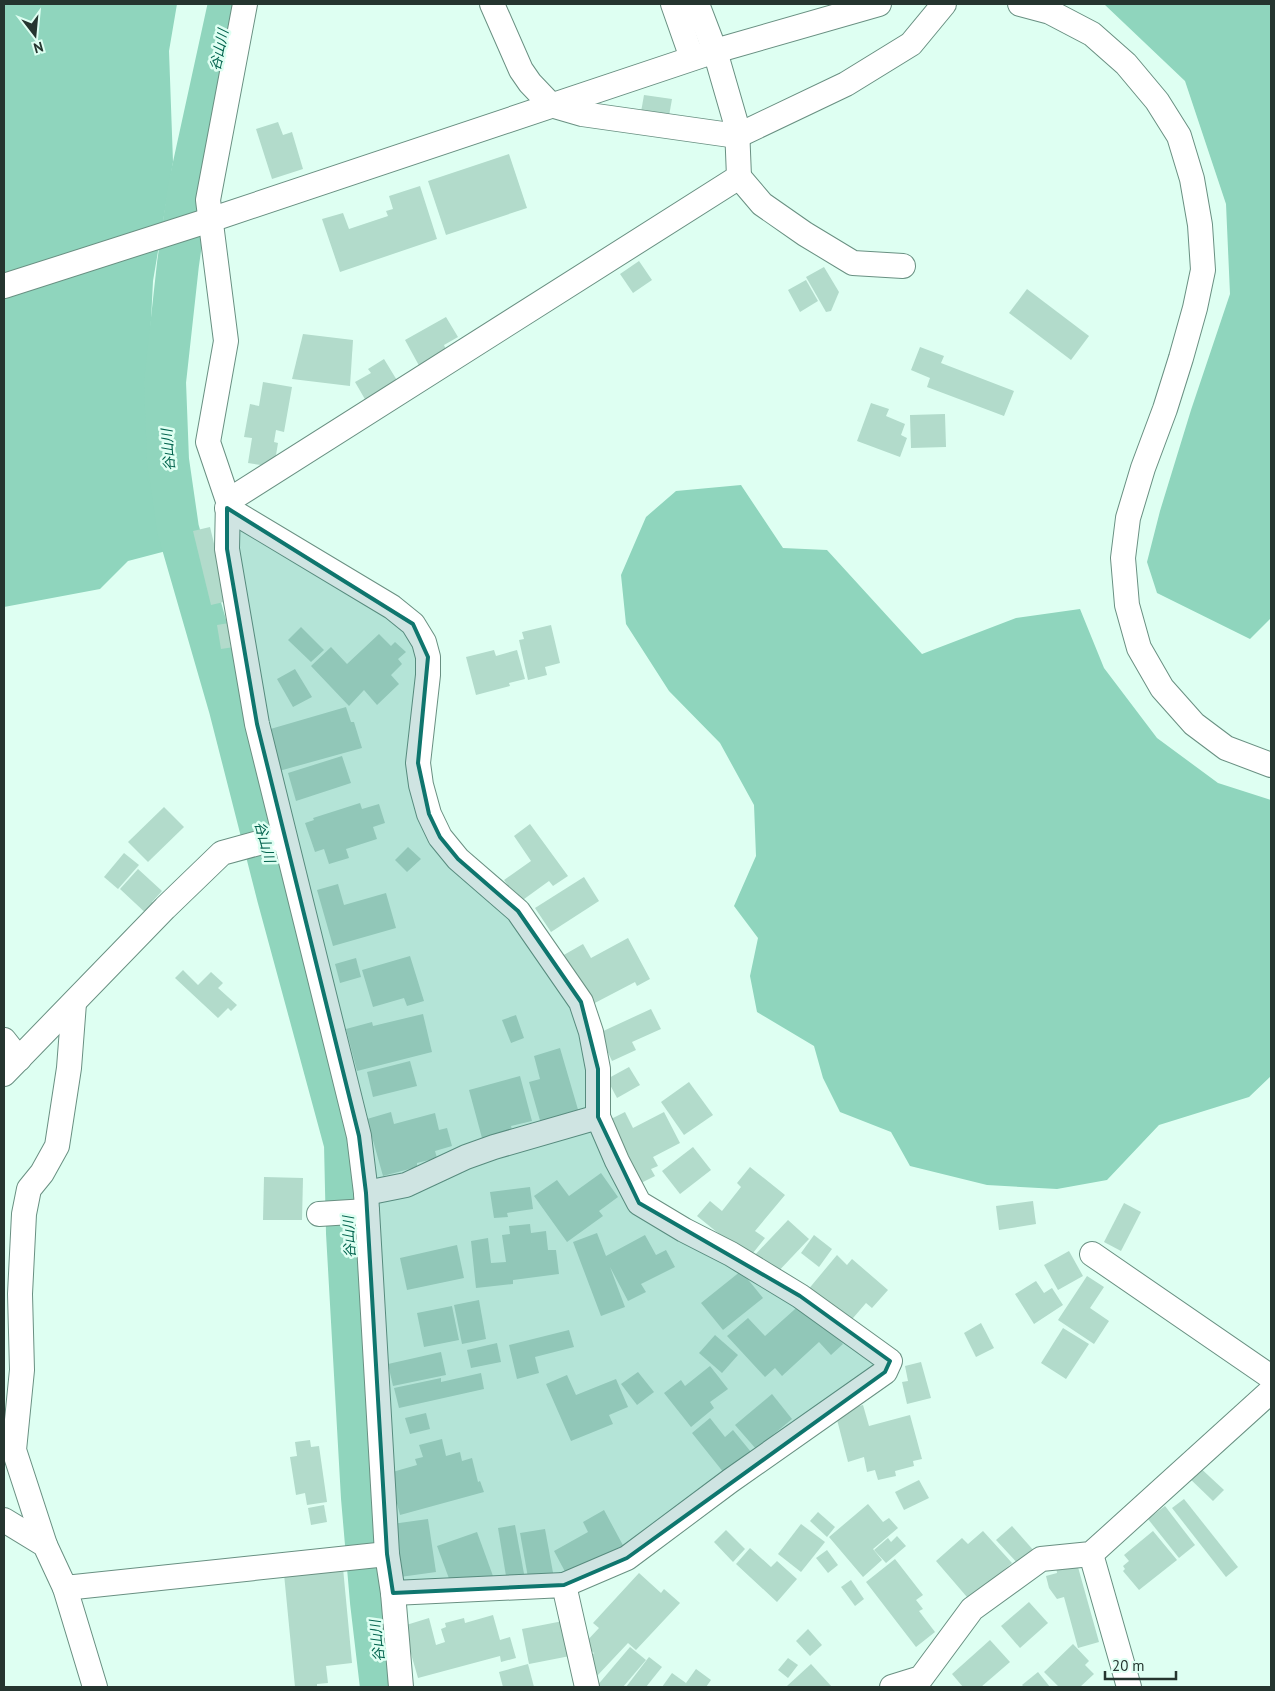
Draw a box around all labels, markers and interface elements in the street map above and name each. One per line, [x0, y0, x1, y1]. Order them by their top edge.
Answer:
north arrow [10, 10, 60, 60]
water label: 谷山川 [206, 26, 233, 72]
text: N [32, 38, 45, 57]
water label: 谷山川 [157, 426, 178, 472]
water label: 谷山川 [251, 819, 280, 867]
water label: 谷山川 [339, 1214, 359, 1258]
water label: 谷山川 [366, 1617, 388, 1663]
scale bar [1105, 1648, 1176, 1680]
text: 20 m [1112, 1656, 1145, 1675]

